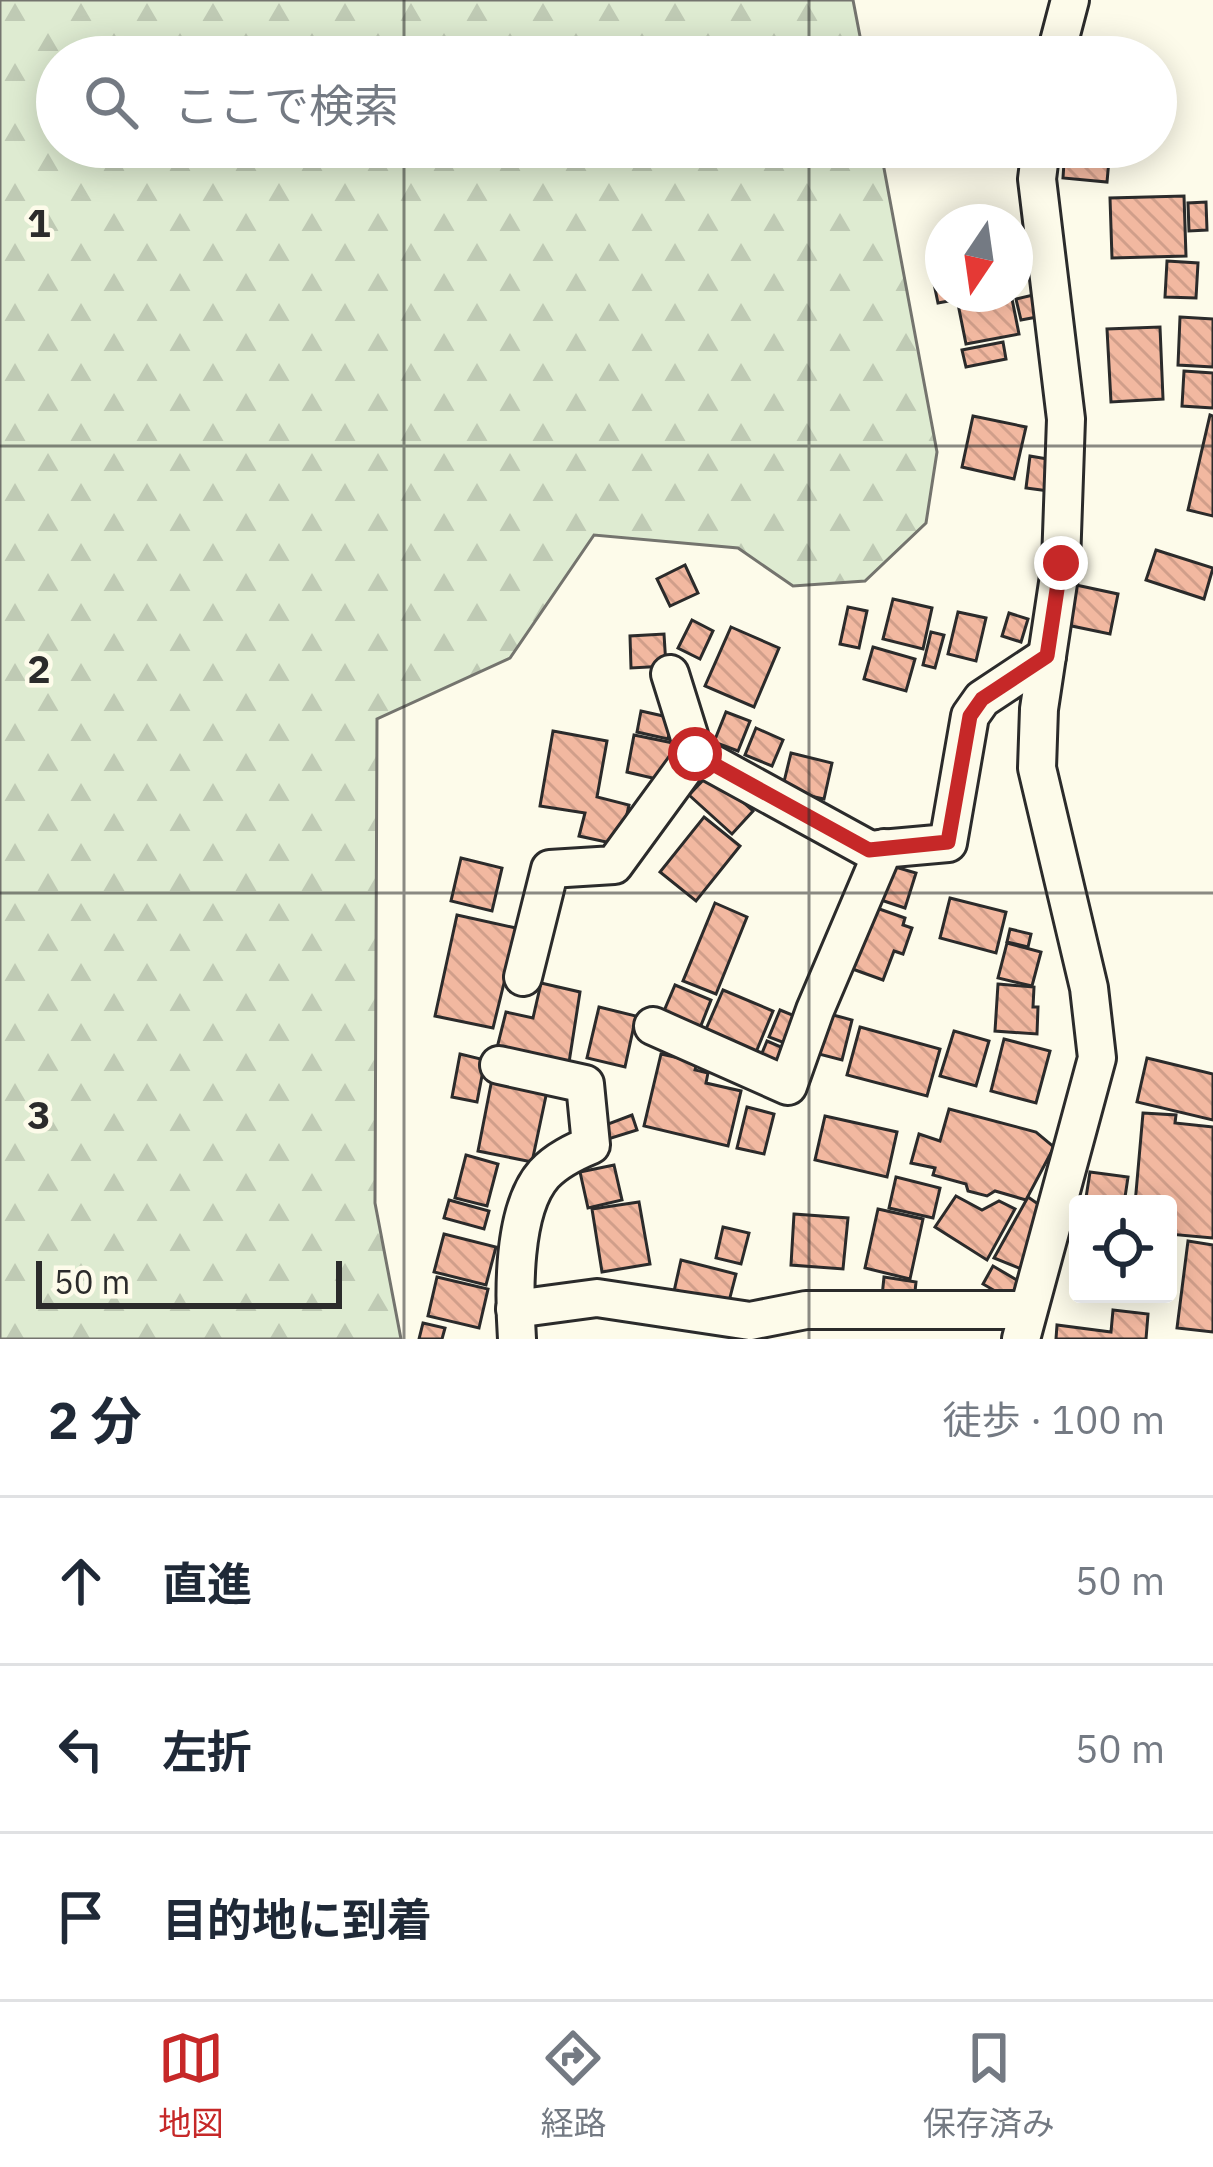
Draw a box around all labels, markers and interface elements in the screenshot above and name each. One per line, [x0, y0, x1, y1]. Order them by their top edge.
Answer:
search box [36, 36, 1177, 168]
icon: search [78, 69, 144, 135]
text: ここで検索 [174, 76, 399, 134]
text: 1 [27, 197, 51, 248]
north arrow [925, 204, 1033, 312]
route end [1034, 536, 1088, 590]
text: 2 [27, 643, 51, 694]
route start [668, 727, 722, 781]
text: 3 [27, 1089, 51, 1140]
map controls [1069, 1195, 1177, 1303]
button: locate [1069, 1195, 1177, 1303]
scale bar [36, 1255, 342, 1308]
text: 50 m [54, 1260, 130, 1303]
text: 2 分 [48, 1387, 142, 1453]
text: 徒歩 · 100 m [942, 1394, 1165, 1445]
icon: ahead [48, 1548, 114, 1614]
text: 直進 [162, 1554, 252, 1612]
text: 50 m [1075, 1555, 1165, 1606]
icon: left [48, 1716, 114, 1782]
text: 左折 [162, 1722, 252, 1780]
text: 50 m [1075, 1723, 1165, 1774]
icon: arrive [48, 1884, 114, 1950]
text: 目的地に到着 [162, 1890, 432, 1948]
tab: 地図 [158, 2025, 224, 2145]
tab: 経路 [540, 2025, 606, 2145]
tab: 保存済み [923, 2025, 1055, 2145]

